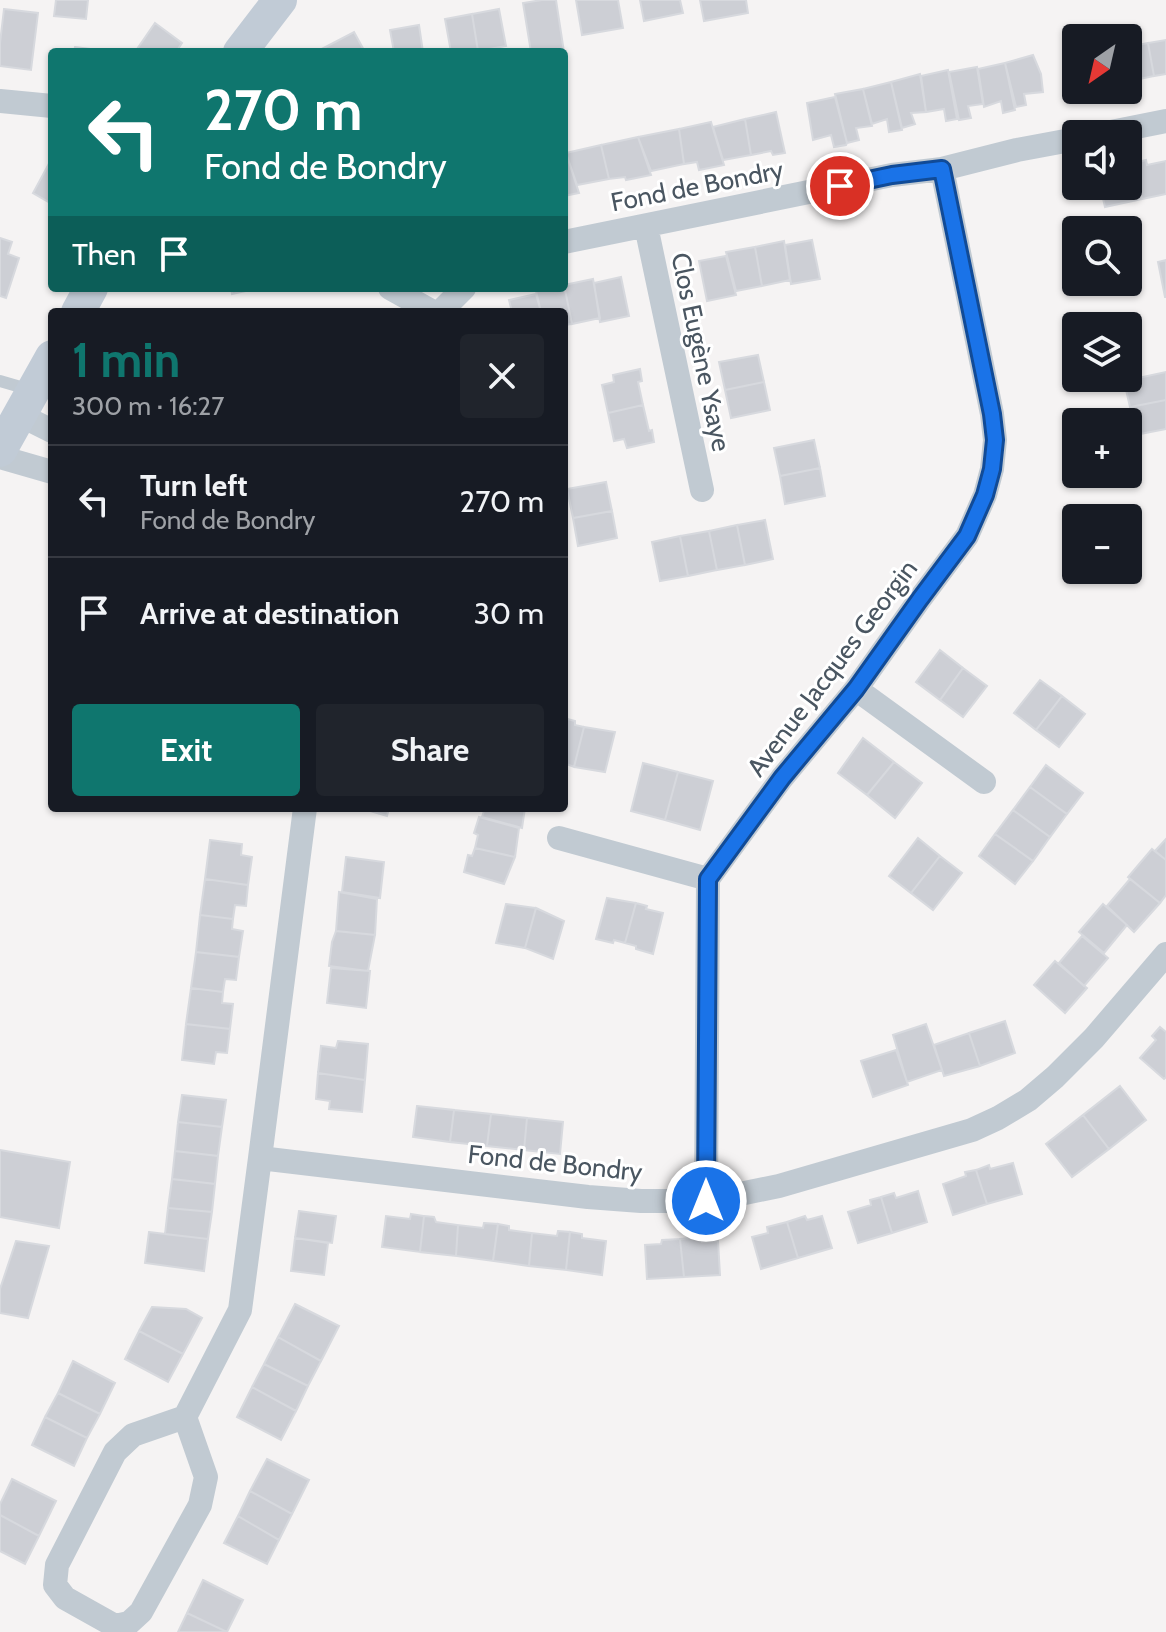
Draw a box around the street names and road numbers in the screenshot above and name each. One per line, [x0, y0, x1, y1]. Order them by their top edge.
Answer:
street label: Fond de Bondry [608, 154, 786, 218]
street label: Clos Eugène Ysaye [664, 250, 738, 454]
street label: Avenue Jacques Georgin [740, 553, 924, 783]
street label: Fond de Bondry [466, 1138, 644, 1188]

